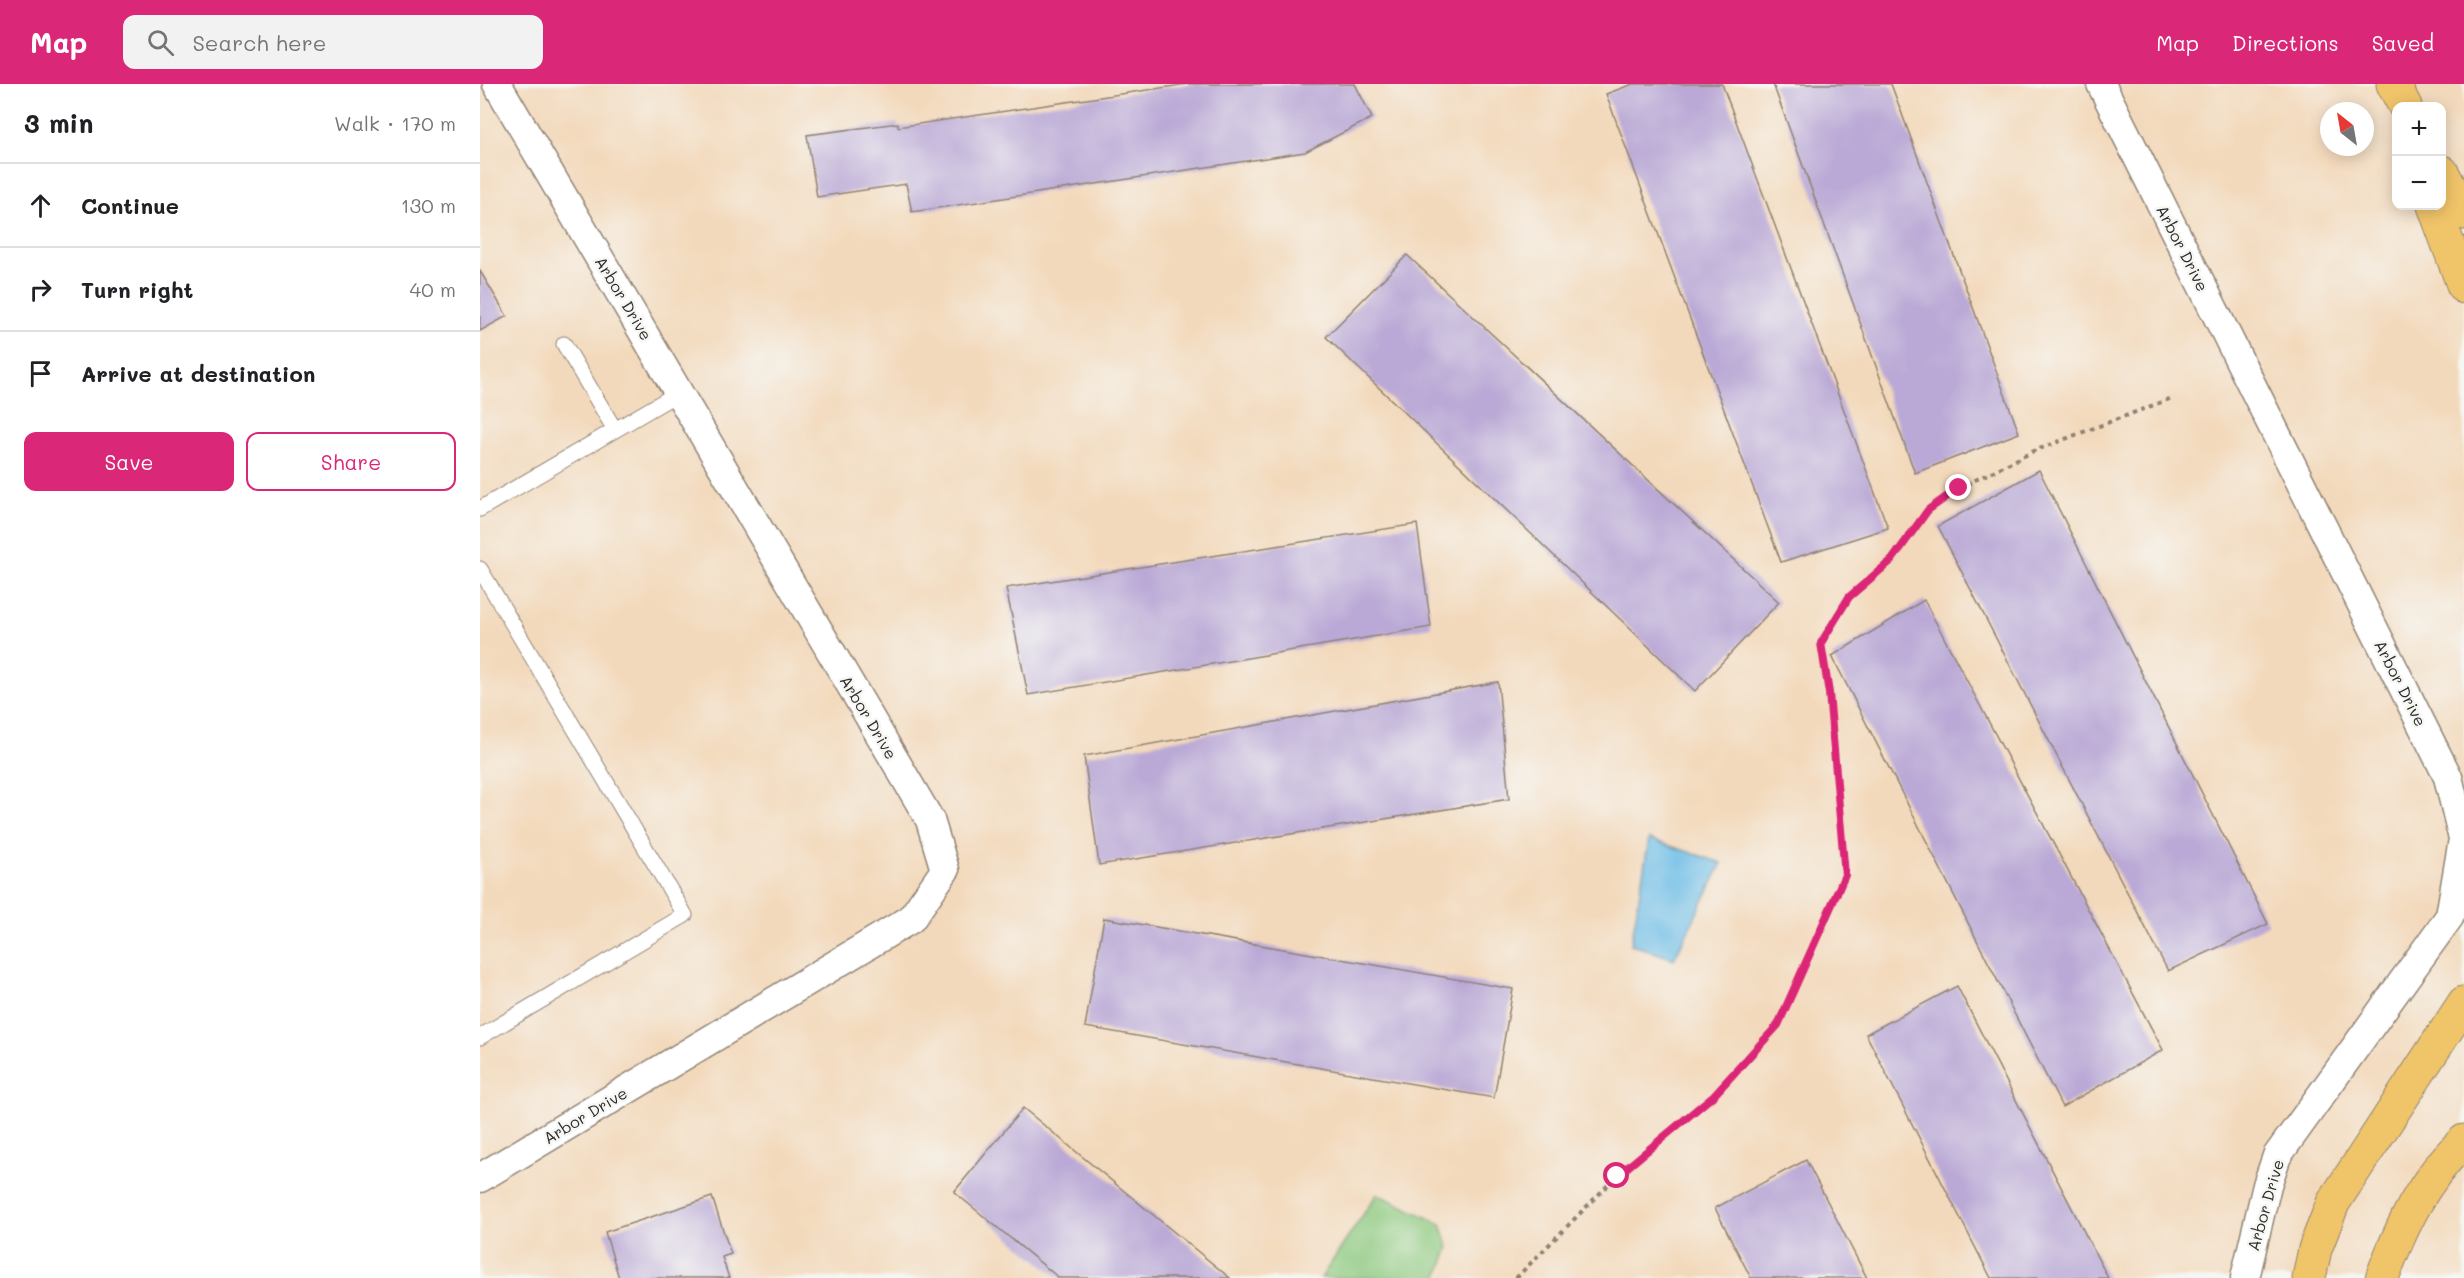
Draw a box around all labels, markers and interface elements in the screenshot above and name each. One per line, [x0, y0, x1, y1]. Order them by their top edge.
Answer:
search box [123, 15, 543, 69]
text: Map [30, 24, 87, 60]
icon: search [144, 26, 177, 59]
text: Search here [192, 28, 326, 57]
text: Map [2156, 29, 2199, 56]
text: Directions [2232, 29, 2339, 56]
text: Saved [2372, 29, 2434, 56]
north arrow [2320, 102, 2374, 156]
map controls [2392, 102, 2446, 210]
button: + [2392, 102, 2446, 156]
text: 3 min [24, 106, 93, 140]
text: Walk · 170 m [334, 110, 456, 136]
button: − [2392, 156, 2446, 210]
icon: ahead [24, 189, 57, 222]
text: Continue [81, 191, 179, 220]
text: 130 m [401, 192, 456, 218]
street label: Arbor Drive [2152, 201, 2214, 295]
street label: Arbor Drive [591, 252, 657, 344]
icon: right [24, 273, 57, 306]
text: Turn right [81, 275, 193, 304]
text: 40 m [410, 276, 456, 302]
icon: arrive [24, 357, 57, 390]
text: Arrive at destination [81, 359, 316, 388]
button: Save [24, 432, 234, 491]
button: Share [246, 432, 456, 491]
route end [1945, 474, 1971, 500]
street label: Arbor Drive [2370, 636, 2432, 730]
street label: Arbor Drive [836, 671, 902, 763]
street label: Arbor Drive [539, 1082, 631, 1148]
street label: Arbor Drive [2242, 1157, 2288, 1253]
route start [1603, 1162, 1629, 1188]

